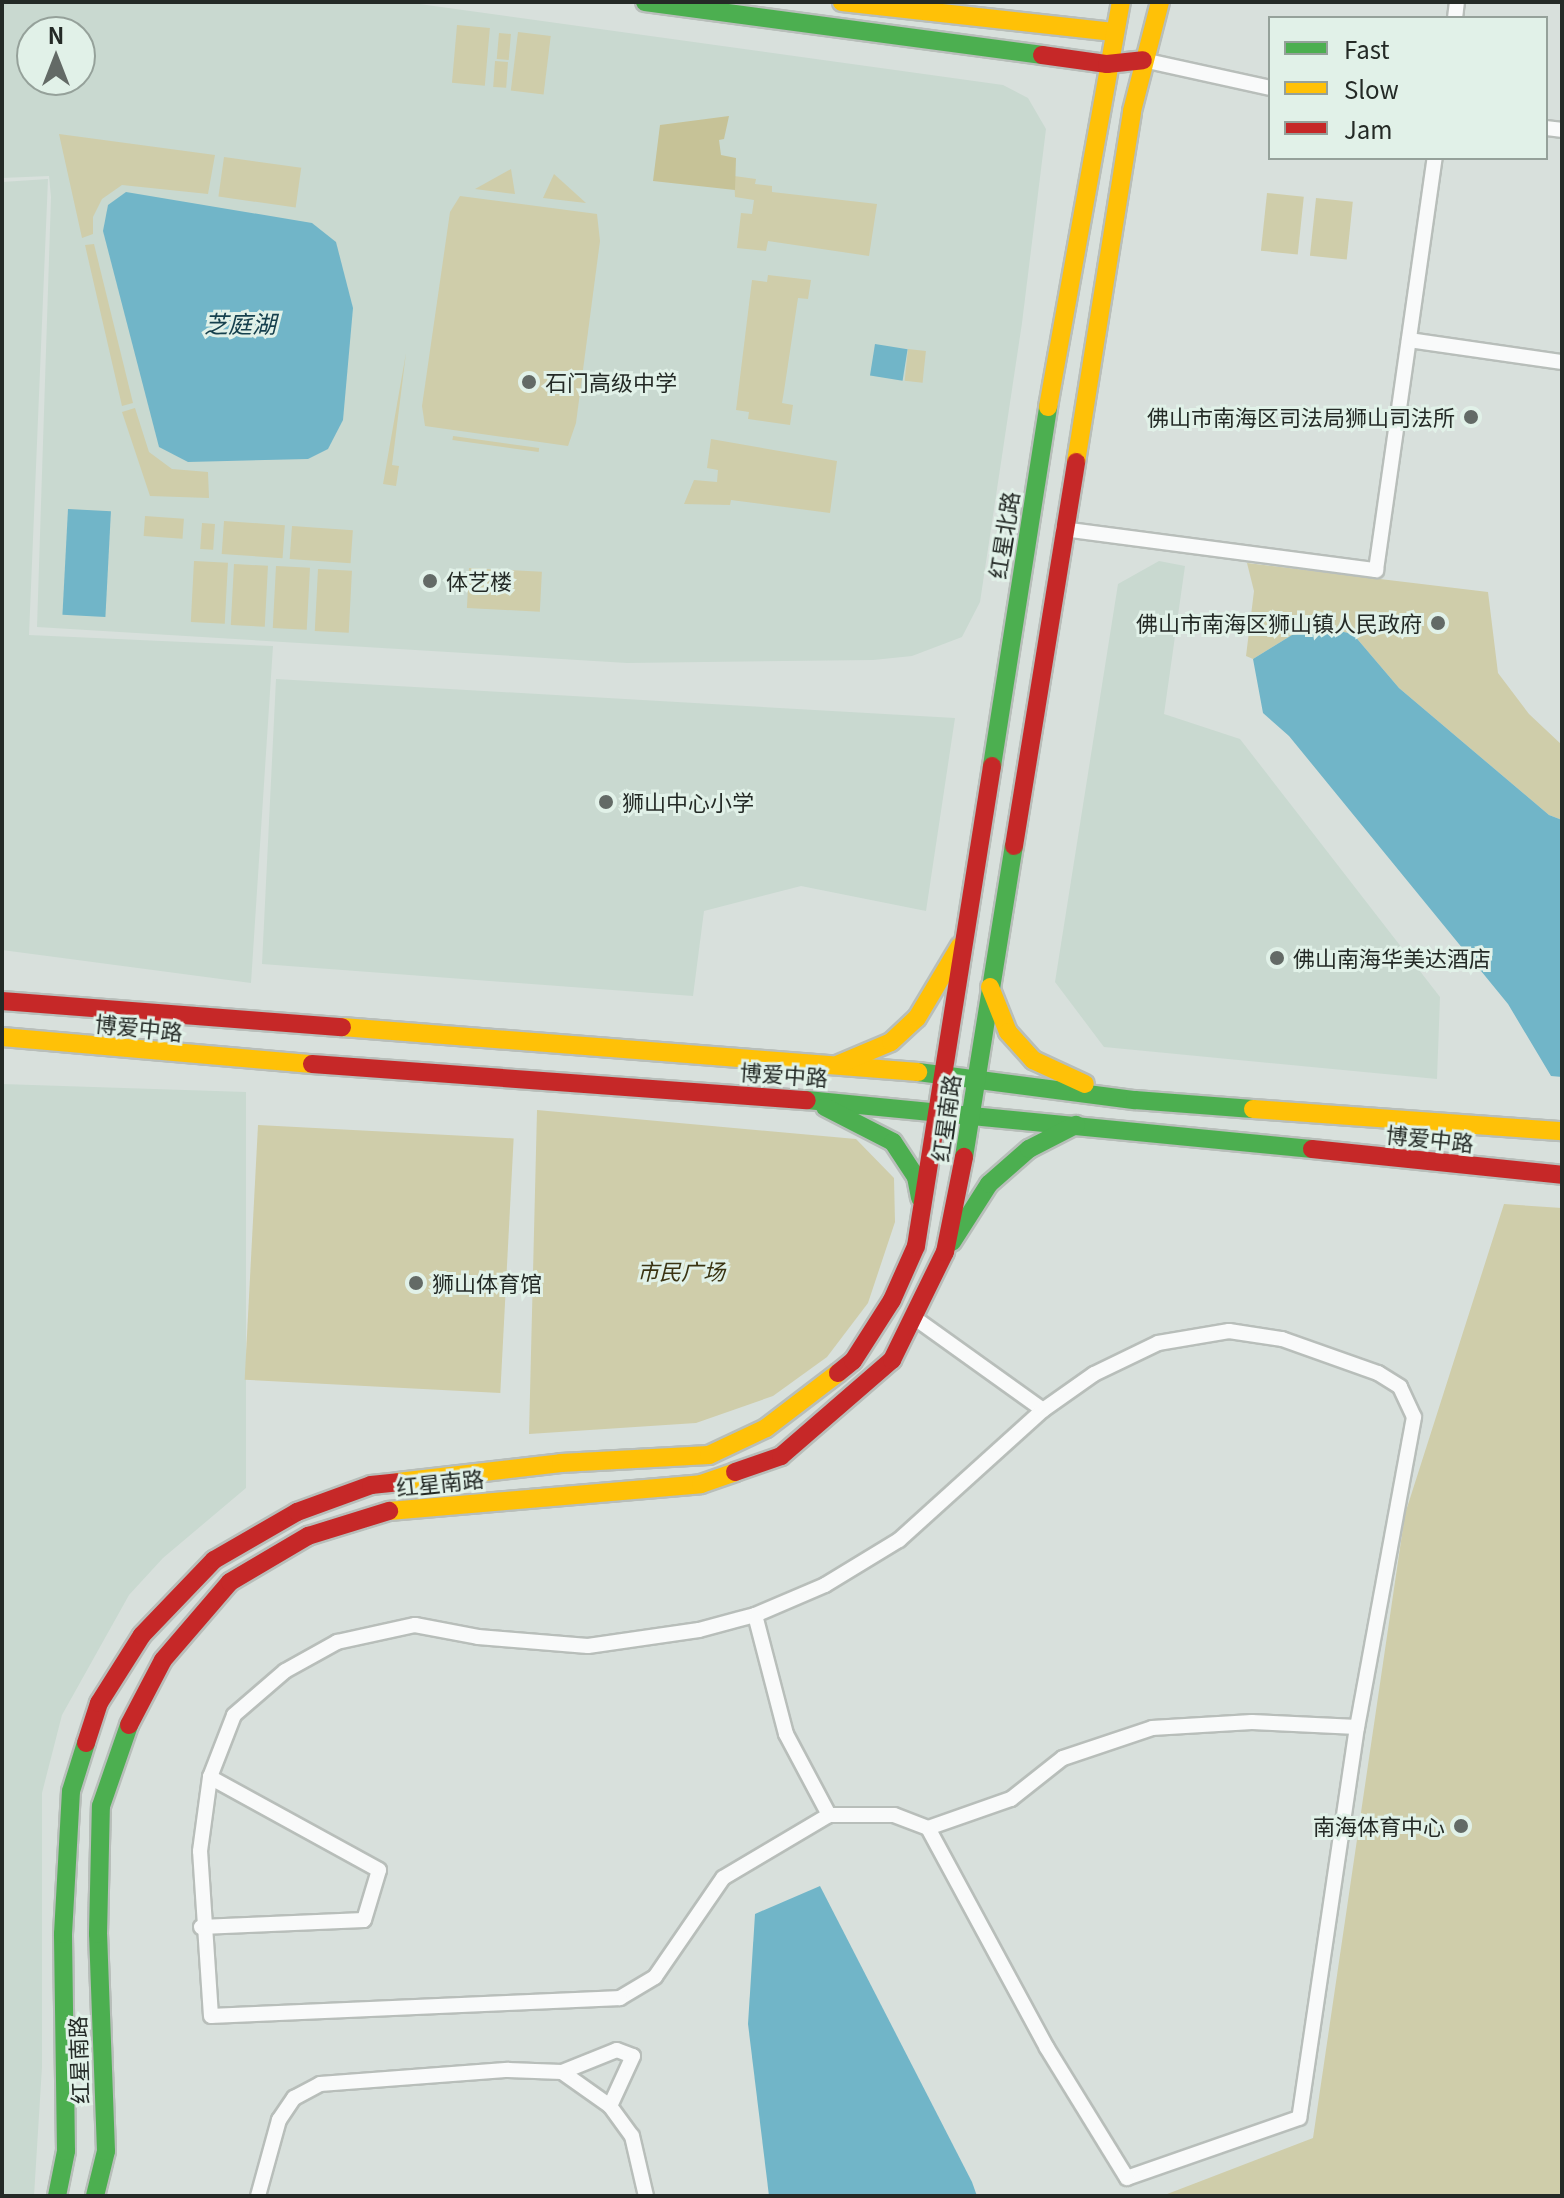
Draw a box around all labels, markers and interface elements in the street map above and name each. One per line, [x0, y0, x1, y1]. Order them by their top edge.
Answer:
north arrow [16, 16, 96, 96]
legend [1268, 16, 1548, 160]
text: N [48, 18, 64, 50]
text: Fast [1344, 31, 1389, 66]
text: Slow [1344, 71, 1399, 106]
text: Jam [1344, 111, 1393, 146]
water label: 芝庭湖 [204, 309, 276, 337]
place label: 石门高级中学 [545, 369, 677, 395]
marker: 石门高级中学 [520, 373, 538, 391]
place label: 佛山市南海区司法局狮山司法所 [1147, 404, 1455, 430]
marker: 佛山市南海区司法局狮山司法所 [1462, 408, 1480, 426]
street label: 红星北路 [983, 489, 1023, 581]
place label: 体艺楼 [446, 568, 512, 594]
marker: 体艺楼 [421, 572, 439, 590]
place label: 佛山市南海区狮山镇人民政府 [1136, 610, 1422, 636]
marker: 佛山市南海区狮山镇人民政府 [1429, 614, 1447, 632]
place label: 狮山中心小学 [622, 789, 754, 815]
marker: 狮山中心小学 [597, 793, 615, 811]
place label: 佛山南海华美达酒店 [1293, 945, 1491, 971]
marker: 佛山南海华美达酒店 [1268, 949, 1286, 967]
street label: 博爱中路 [94, 1009, 184, 1045]
street label: 博爱中路 [739, 1058, 829, 1090]
street label: 红星南路 [926, 1073, 964, 1163]
street label: 博爱中路 [1385, 1120, 1475, 1156]
park label: 市民广场 [637, 1258, 725, 1284]
place label: 狮山体育馆 [432, 1270, 542, 1296]
marker: 狮山体育馆 [407, 1274, 425, 1292]
street label: 红星南路 [395, 1464, 485, 1500]
place label: 南海体育中心 [1313, 1813, 1445, 1839]
marker: 南海体育中心 [1452, 1817, 1470, 1835]
street label: 红星南路 [63, 2016, 93, 2104]

